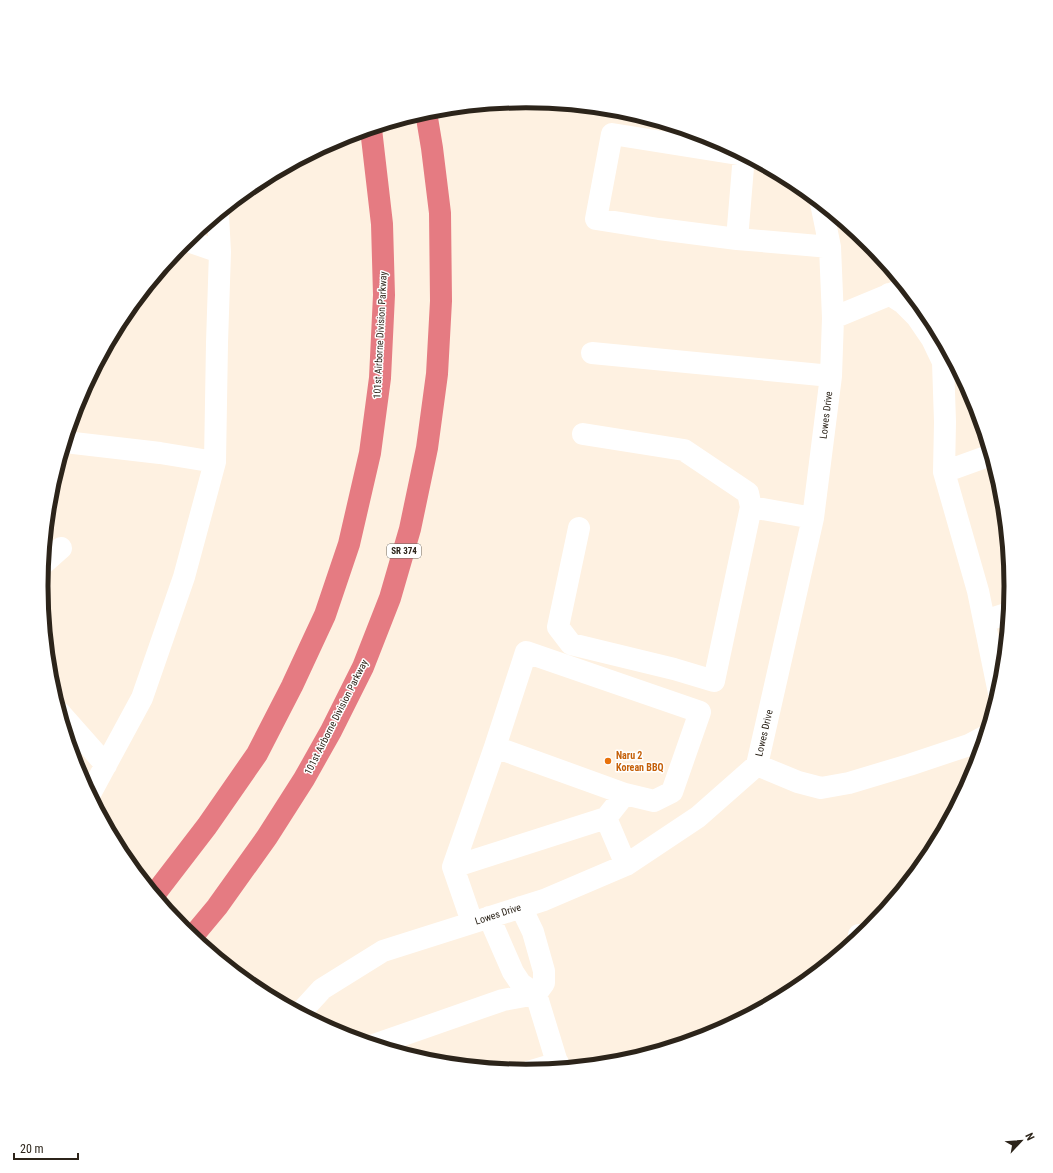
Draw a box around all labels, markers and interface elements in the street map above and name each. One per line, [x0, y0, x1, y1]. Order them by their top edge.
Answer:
street label: 101st Airborne Division Parkway [371, 271, 389, 399]
street label: Lowes Drive [818, 390, 834, 439]
road number: SR 374 [387, 544, 421, 558]
street label: 101st Airborne Division Parkway [302, 658, 370, 776]
street label: Lowes Drive [753, 708, 775, 758]
place label: Naru 2 Korean BBQ [616, 750, 664, 773]
marker: Naru 2 Korean BBQ [603, 756, 613, 766]
street label: Lowes Drive [474, 901, 523, 927]
north arrow [1001, 1121, 1041, 1161]
text: N [1022, 1131, 1037, 1143]
scale bar [14, 1135, 78, 1161]
text: 20 m [20, 1142, 44, 1156]

